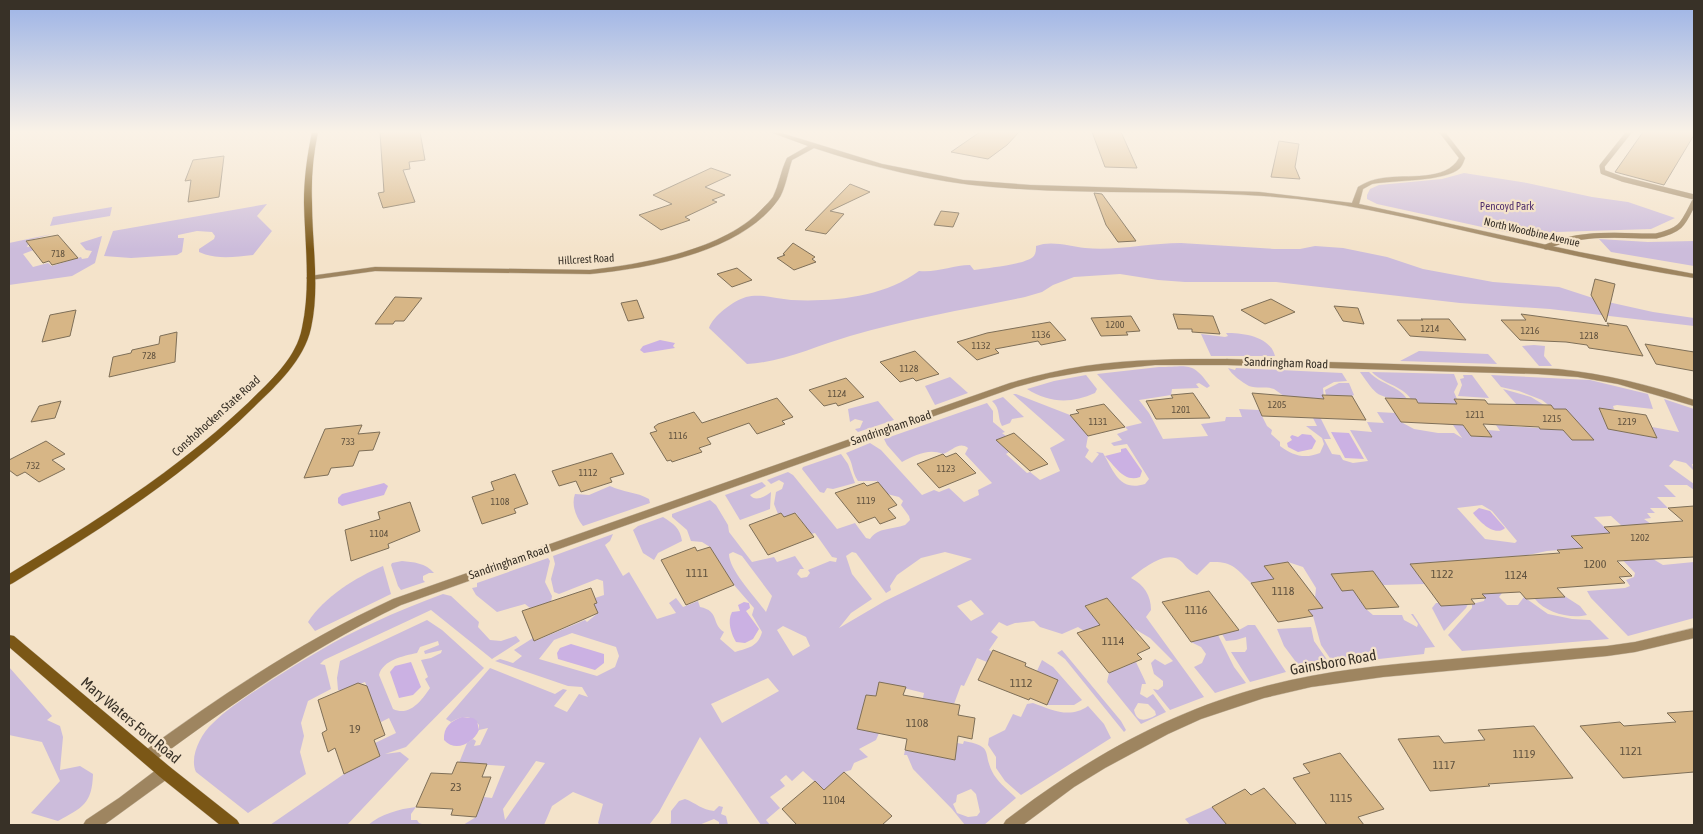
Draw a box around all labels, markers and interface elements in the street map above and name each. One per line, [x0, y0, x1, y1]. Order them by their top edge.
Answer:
park label: Pencoyd Park [1480, 200, 1534, 212]
street label: North Woodbine Avenue [1483, 215, 1581, 249]
house number: 718 [51, 248, 65, 259]
street label: Hillcrest Road [557, 252, 615, 266]
house number: 1200 [1106, 319, 1125, 330]
house number: 1214 [1421, 323, 1440, 334]
house number: 1216 [1521, 325, 1540, 336]
house number: 1136 [1032, 329, 1051, 340]
house number: 1218 [1580, 330, 1599, 341]
house number: 1132 [972, 340, 991, 351]
house number: 728 [142, 350, 156, 361]
street label: Sandringham Road [1244, 355, 1328, 371]
house number: 1128 [900, 363, 919, 374]
street label: Conshohocken State Road [169, 373, 263, 459]
house number: 1124 [828, 388, 847, 399]
house number: 1205 [1268, 399, 1287, 410]
house number: 1201 [1172, 404, 1191, 415]
street label: Sandringham Road [849, 408, 933, 448]
house number: 1211 [1466, 409, 1485, 420]
house number: 1215 [1543, 413, 1562, 424]
house number: 1131 [1089, 416, 1108, 427]
house number: 1219 [1618, 416, 1637, 427]
house number: 1116 [669, 430, 688, 441]
house number: 733 [341, 436, 355, 447]
house number: 732 [26, 460, 40, 471]
house number: 1123 [937, 463, 956, 474]
house number: 1112 [579, 467, 598, 478]
house number: 1119 [857, 495, 876, 506]
house number: 1108 [491, 496, 510, 507]
house number: 1104 [370, 528, 389, 539]
house number: 1202 [1631, 532, 1650, 543]
street label: Sandringham Road [467, 542, 551, 582]
house number: 1200 [1584, 557, 1607, 571]
house number: 1111 [686, 566, 709, 580]
house number: 1122 [1431, 567, 1453, 581]
house number: 1124 [1505, 568, 1528, 582]
house number: 1118 [1272, 584, 1295, 598]
house number: 1116 [1185, 603, 1208, 617]
house number: 1114 [1102, 634, 1125, 648]
street label: Gainsboro Road [1289, 646, 1377, 678]
street label: Mary Waters Ford Road [78, 673, 184, 767]
house number: 1112 [1010, 676, 1032, 690]
house number: 1108 [906, 716, 929, 730]
house number: 19 [349, 722, 361, 736]
house number: 1121 [1620, 744, 1643, 758]
house number: 1119 [1513, 747, 1536, 761]
house number: 1117 [1433, 758, 1456, 772]
house number: 23 [450, 780, 462, 794]
house number: 1115 [1330, 791, 1352, 805]
house number: 1104 [823, 793, 846, 807]

